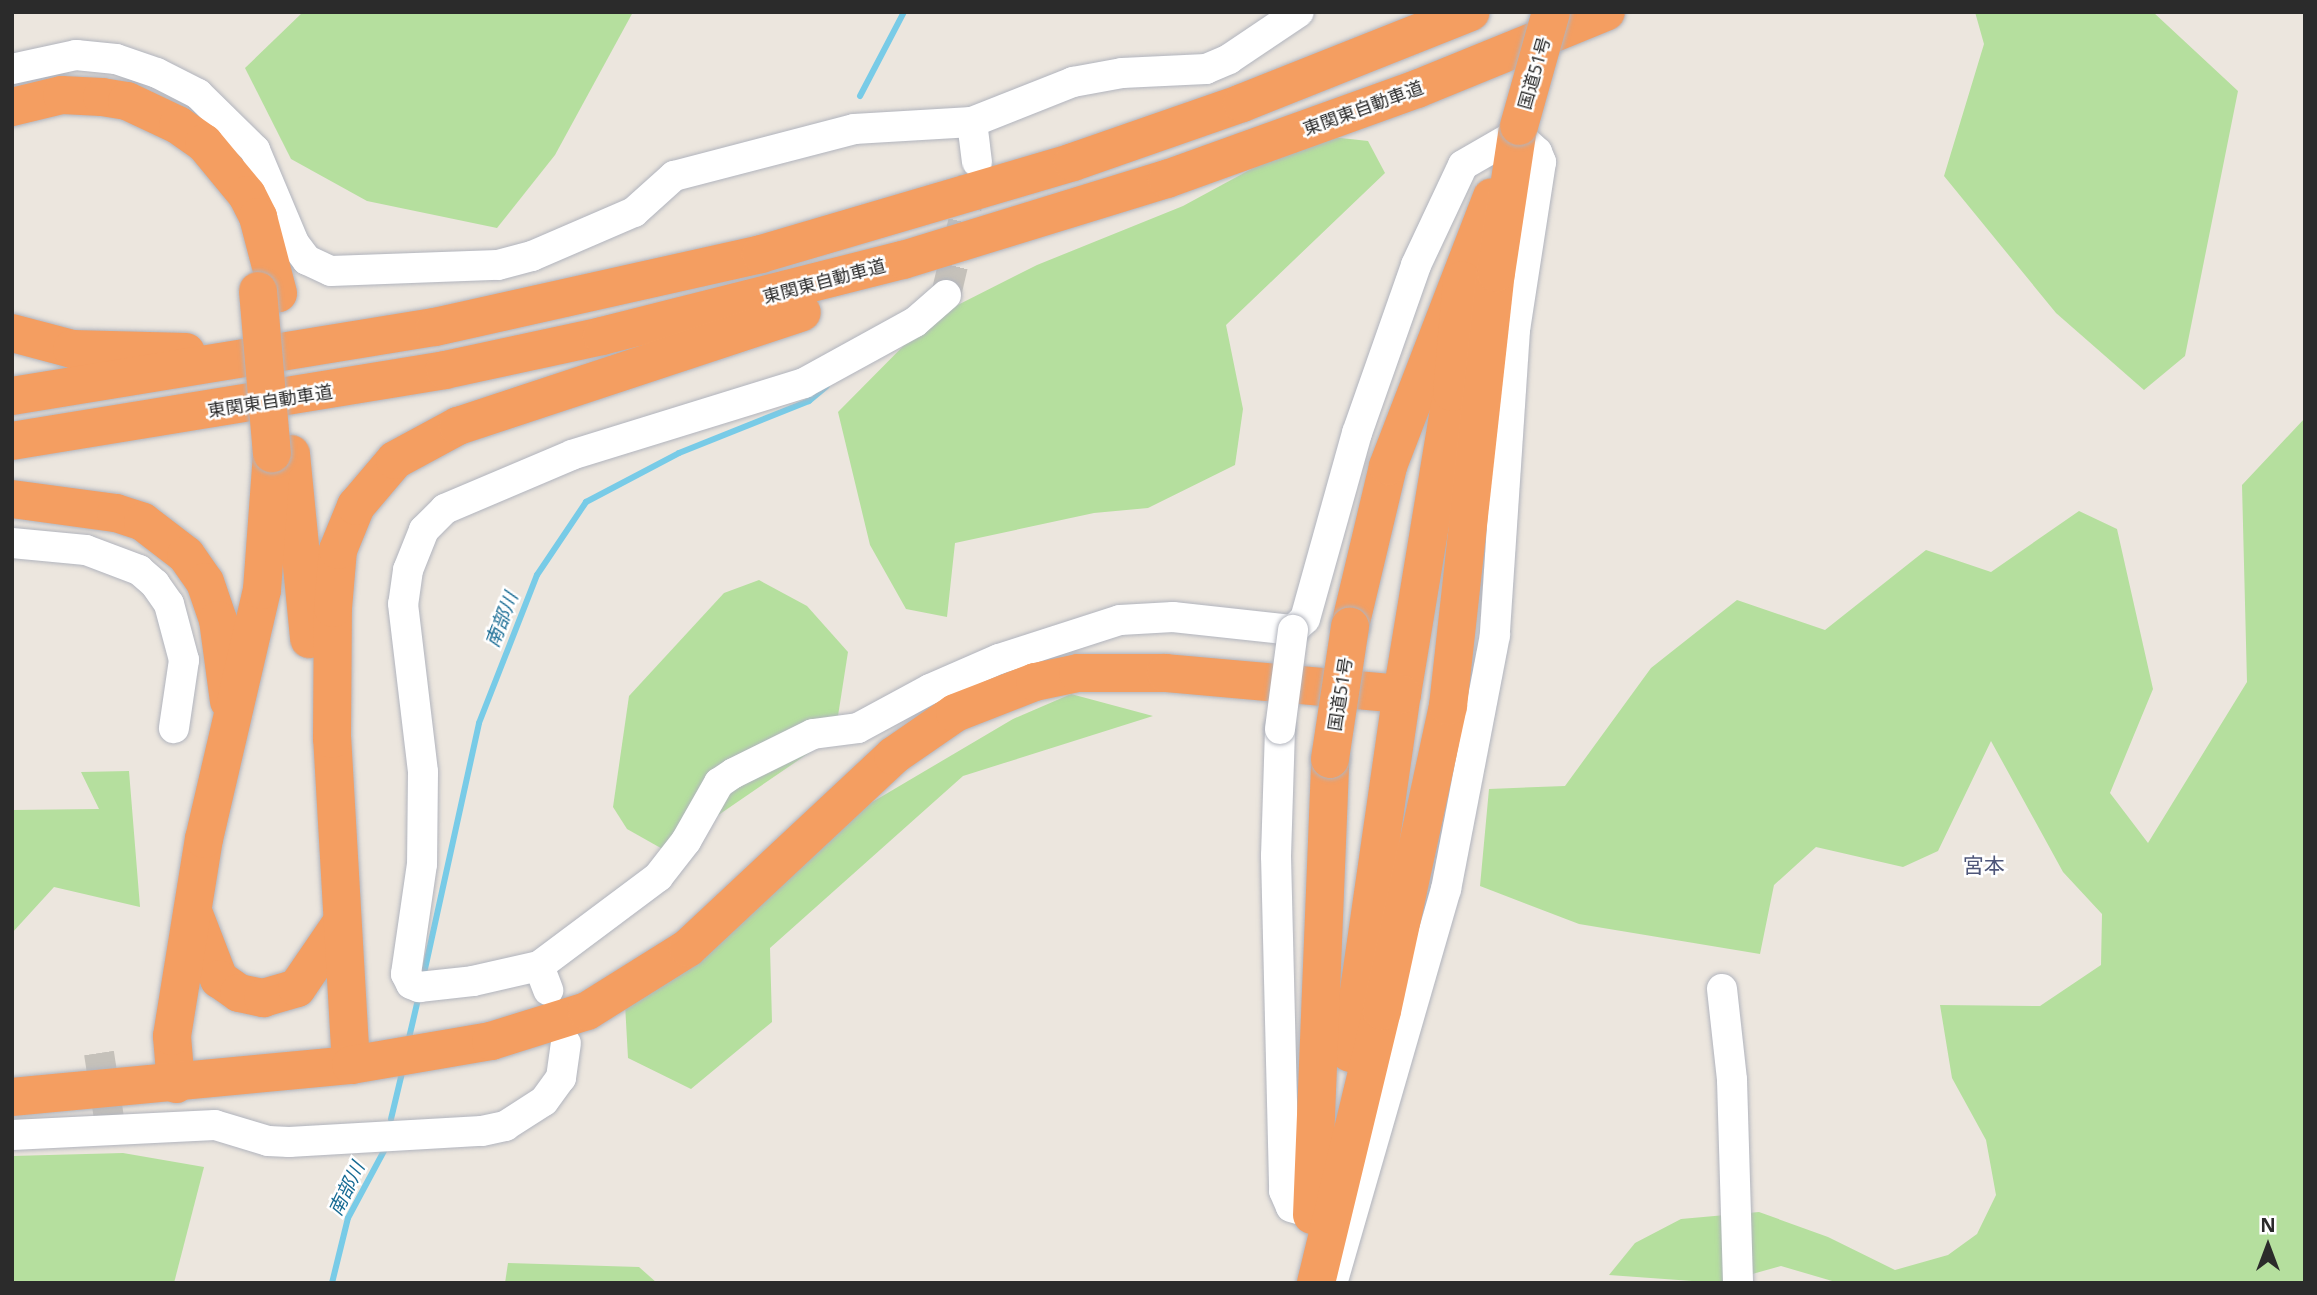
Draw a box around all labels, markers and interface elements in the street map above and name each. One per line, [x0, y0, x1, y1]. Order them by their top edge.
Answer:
street label: 国道51号 [1513, 34, 1555, 112]
street label: 東関東自動車道 [1300, 76, 1426, 140]
street label: 東関東自動車道 [760, 254, 888, 308]
street label: 東関東自動車道 [206, 380, 334, 422]
water label: 南部川 [481, 589, 523, 651]
street label: 国道51号 [1323, 655, 1357, 733]
district label: 宮本 [1963, 852, 2005, 878]
water label: 南部川 [324, 1158, 370, 1220]
north arrow [2233, 1211, 2303, 1281]
text: N [2260, 1212, 2276, 1238]

